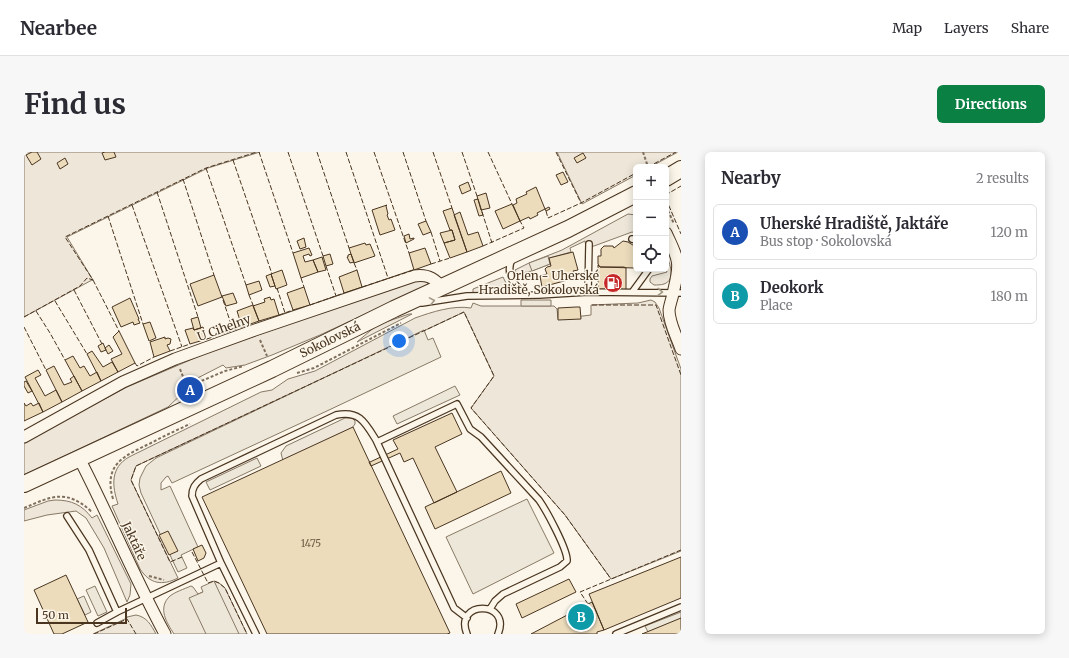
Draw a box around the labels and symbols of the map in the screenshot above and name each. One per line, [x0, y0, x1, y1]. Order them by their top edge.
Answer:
place label: Orlen - Uherské Hradiště, Sokolovská [479, 268, 600, 297]
fuel station icon: Orlen - Uherské Hradiště, Sokolovská [602, 272, 624, 294]
one-way arrow [657, 288, 663, 296]
one-way arrow [429, 298, 436, 306]
street label: U Cihelny [195, 311, 253, 344]
street label: Sokolovská [297, 318, 363, 361]
your location [389, 331, 409, 351]
pin: A [177, 375, 203, 405]
street label: Jaktáře [119, 518, 150, 562]
house number: 1475 [301, 537, 321, 550]
pin: B [568, 602, 594, 632]
scale bar [36, 606, 127, 625]

